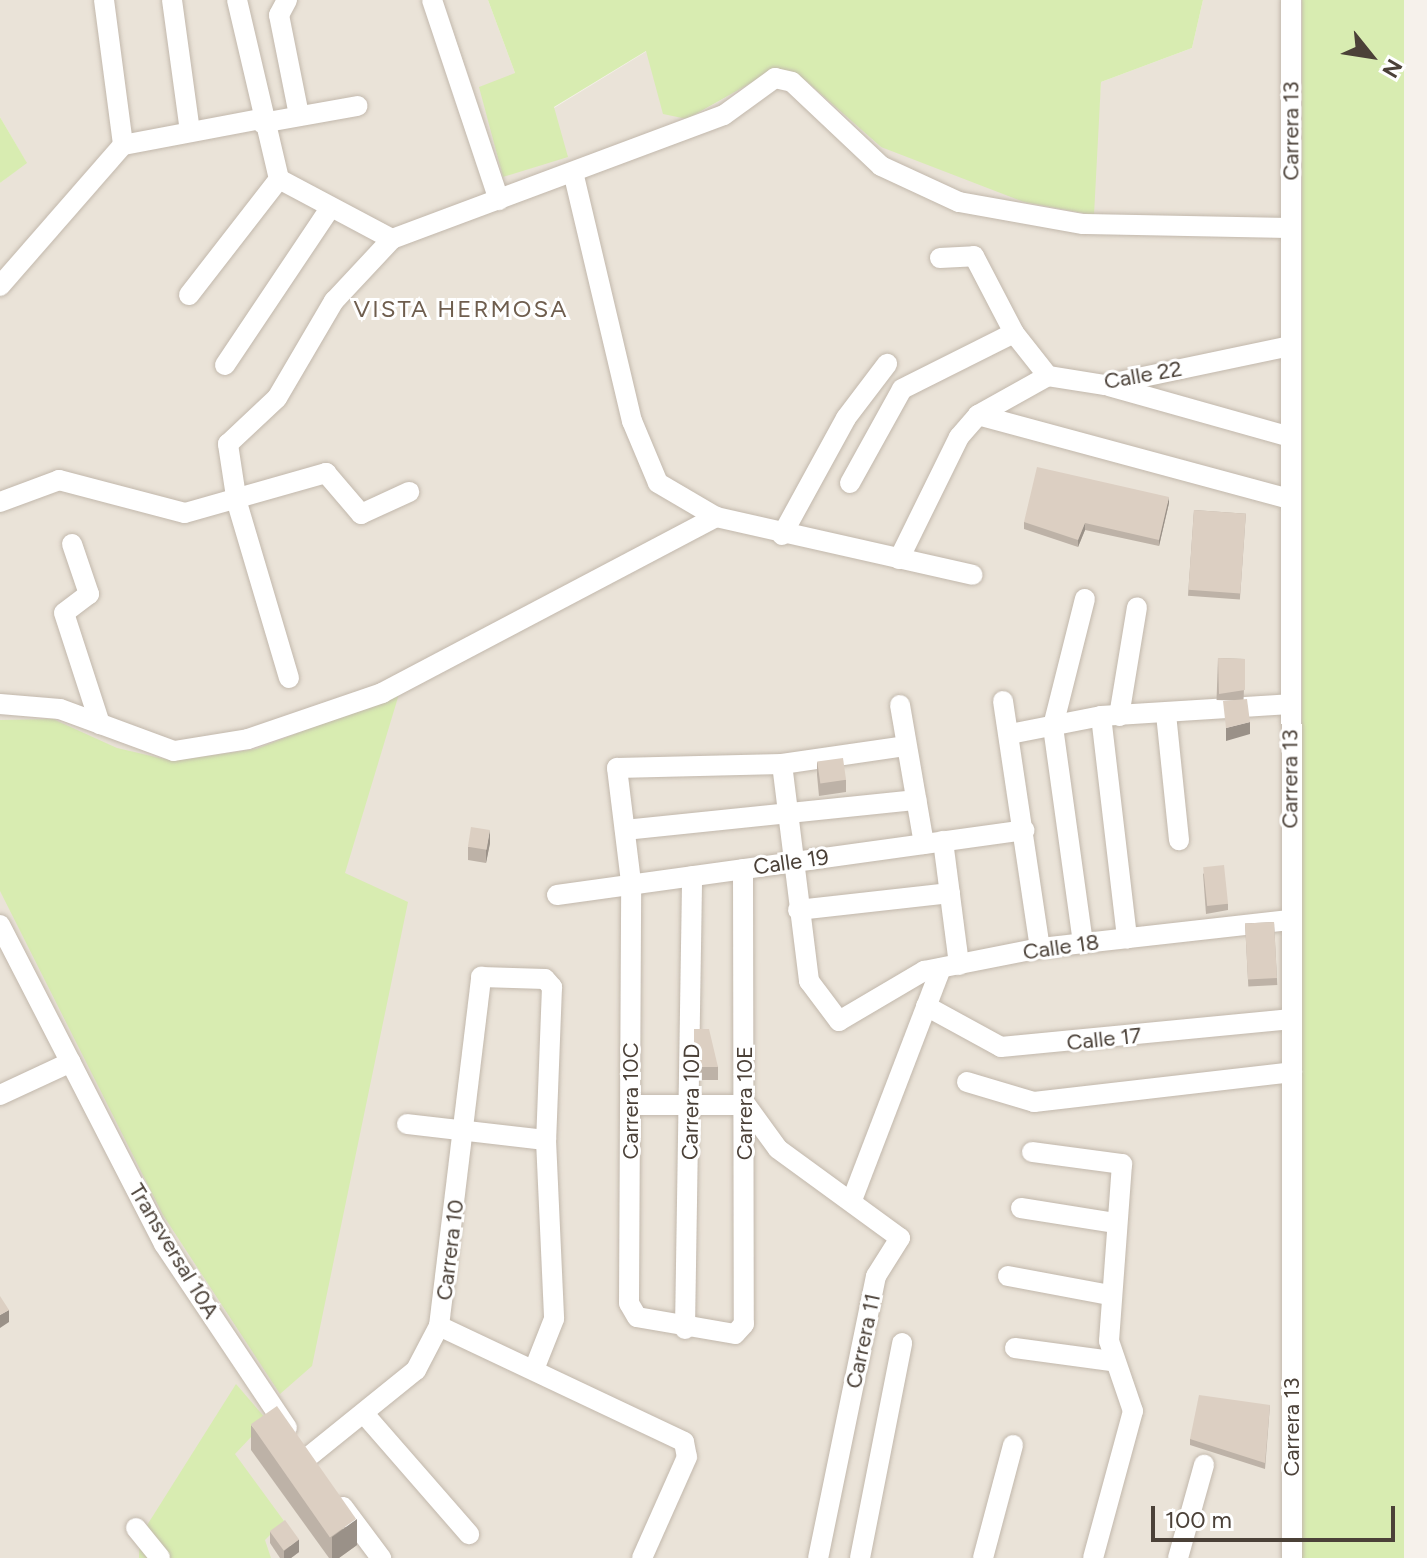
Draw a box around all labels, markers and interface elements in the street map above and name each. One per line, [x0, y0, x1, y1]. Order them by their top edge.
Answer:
north arrow [1331, 16, 1411, 96]
text: N [1376, 54, 1408, 82]
street label: Carrera 13 [1278, 81, 1304, 181]
district label: VISTA HERMOSA [354, 295, 568, 323]
street label: Calle 22 [1102, 355, 1184, 395]
street label: Carrera 13 [1277, 729, 1303, 829]
street label: Calle 19 [752, 844, 830, 880]
street label: Calle 18 [1021, 929, 1101, 965]
street label: Calle 17 [1065, 1022, 1143, 1056]
street label: Carrera 10C [618, 1042, 644, 1160]
street label: Carrera 10D [677, 1044, 705, 1160]
street label: Carrera 10E [732, 1046, 758, 1160]
street label: Transversal 10A [123, 1179, 225, 1323]
street label: Carrera 10 [431, 1198, 469, 1302]
street label: Carrera 11 [840, 1291, 886, 1391]
street label: Carrera 13 [1279, 1377, 1305, 1477]
scale bar [1155, 1490, 1399, 1540]
text: 100 m [1165, 1505, 1232, 1534]

